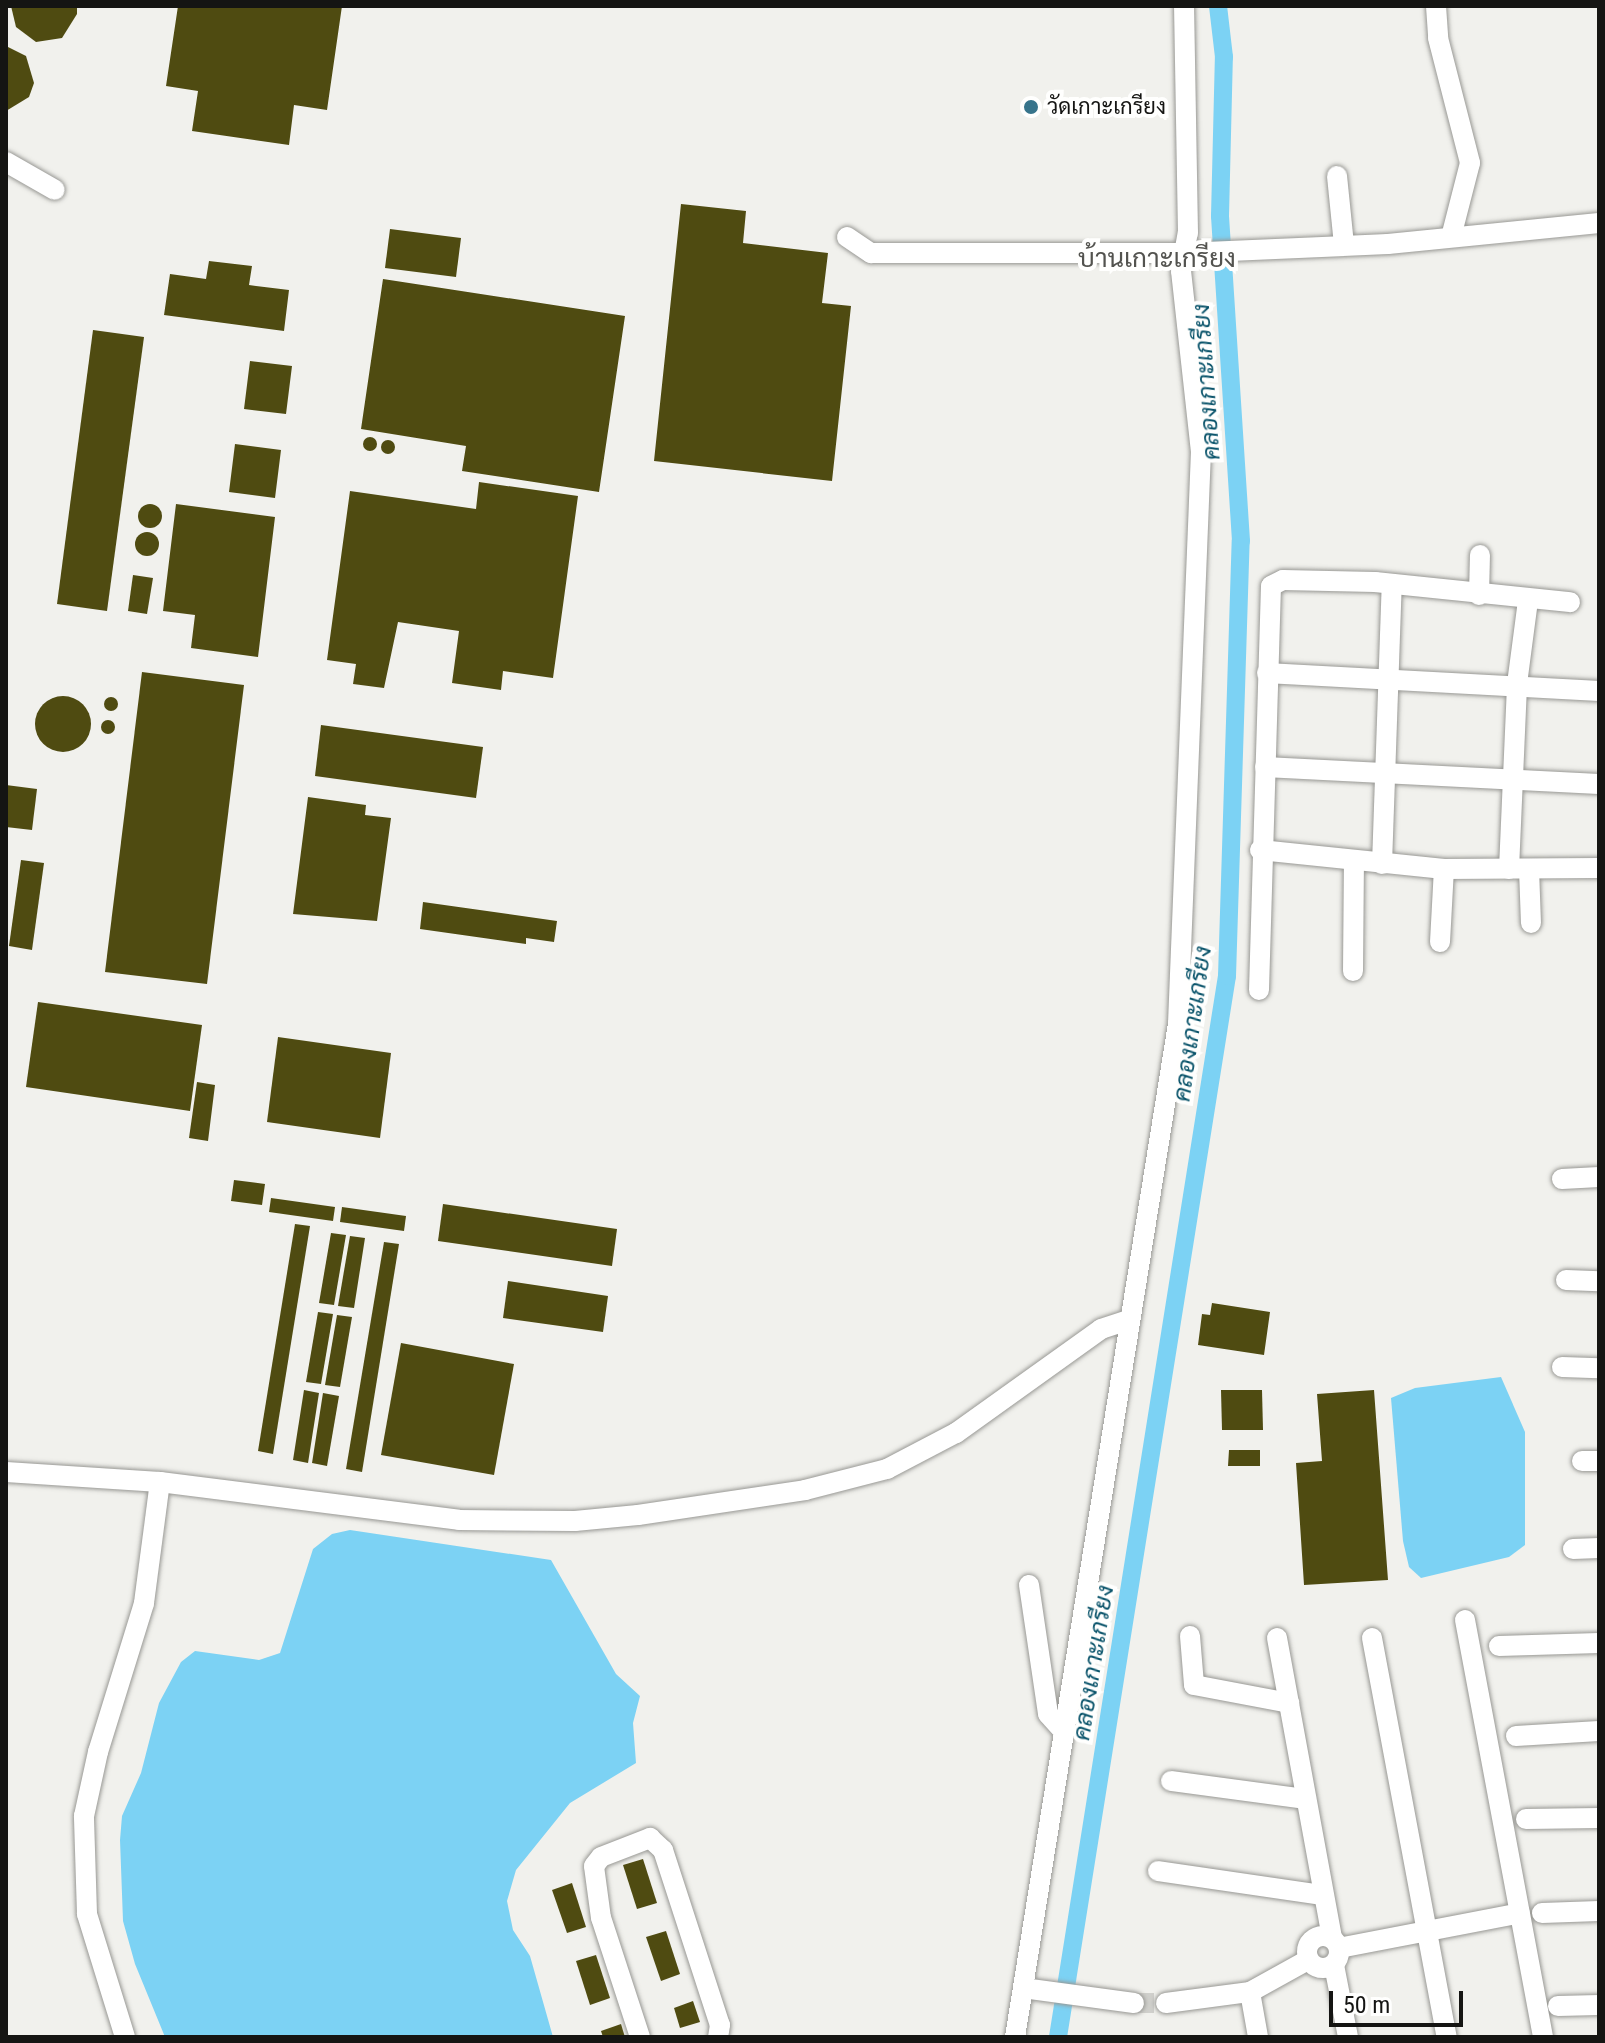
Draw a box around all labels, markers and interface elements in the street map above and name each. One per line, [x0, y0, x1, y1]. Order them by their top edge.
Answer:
place label: วัดเกาะเกรียง [1047, 94, 1166, 120]
marker: วัดเกาะเกรียง [1022, 98, 1040, 116]
district label: บ้านเกาะเกรียง [1078, 243, 1236, 275]
water label: คลองเกาะเกรียง [1187, 303, 1227, 461]
water label: คลองเกาะเกรียง [1168, 944, 1218, 1104]
water label: คลองเกาะเกรียง [1068, 1583, 1120, 1743]
scale bar [1333, 1975, 1467, 2025]
text: 50 m [1343, 1991, 1390, 2019]

